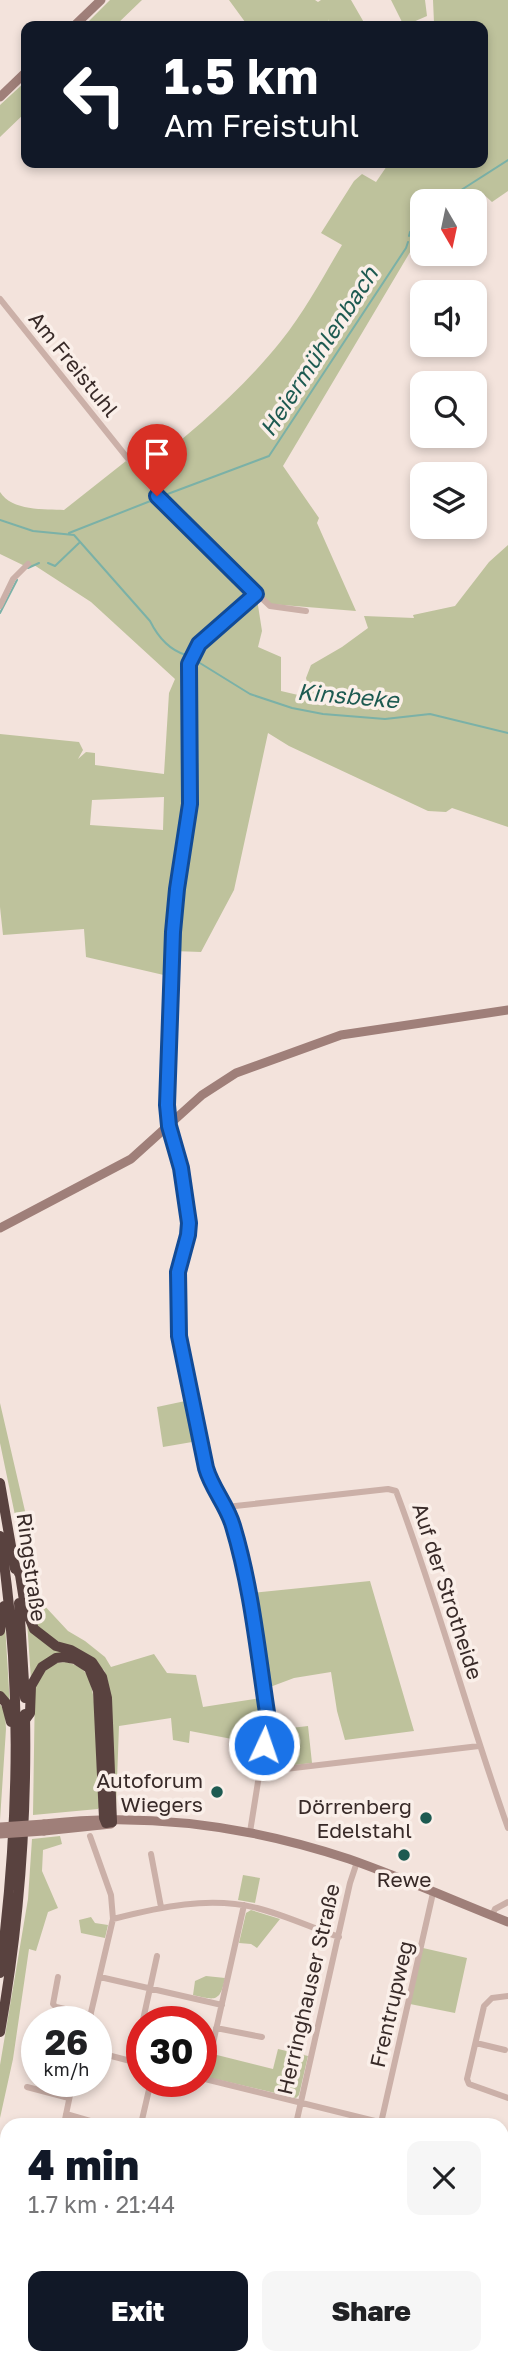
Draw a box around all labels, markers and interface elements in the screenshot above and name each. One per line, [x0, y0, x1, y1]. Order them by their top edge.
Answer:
text: 1.5 km [164, 46, 318, 105]
icon: left [49, 49, 140, 140]
text: Am Freistuhl [164, 106, 359, 144]
north arrow [410, 189, 486, 266]
map controls [410, 189, 487, 539]
water label: Heiermühlenbach [253, 260, 384, 441]
button: sound [410, 280, 487, 357]
street label: Am Freistuhl [24, 306, 124, 422]
button: search [410, 371, 487, 448]
pin [127, 424, 187, 496]
icon: arrive [138, 435, 176, 473]
button: layers [410, 462, 487, 539]
water label: Kinsbeke [296, 677, 402, 714]
street label: Auf der Strotheide [407, 1499, 489, 1683]
street label: Ringstraße [12, 1511, 52, 1623]
position arrow [227, 1708, 301, 1782]
place label: Autoforum Wiegers [96, 1767, 203, 1817]
marker: Autoforum Wiegers [209, 1784, 225, 1800]
place label: Dörrenberg Edelstahl [297, 1793, 412, 1843]
marker: Dörrenberg Edelstahl [418, 1810, 434, 1826]
marker: Rewe [396, 1847, 412, 1863]
place label: Rewe [376, 1866, 432, 1892]
street label: Herringhauser Straße [271, 1881, 345, 2097]
street label: Frentrupweg [364, 1938, 418, 2070]
speed limit sign: 30 [126, 2006, 217, 2097]
text: 26 [45, 2021, 88, 2063]
text: km/h [44, 2058, 89, 2080]
text: 4 min [28, 2139, 139, 2189]
button: close [407, 2141, 481, 2215]
text: 1.7 km · 21:44 [28, 2190, 175, 2218]
button: Exit [28, 2271, 248, 2351]
button: Share [262, 2271, 481, 2351]

